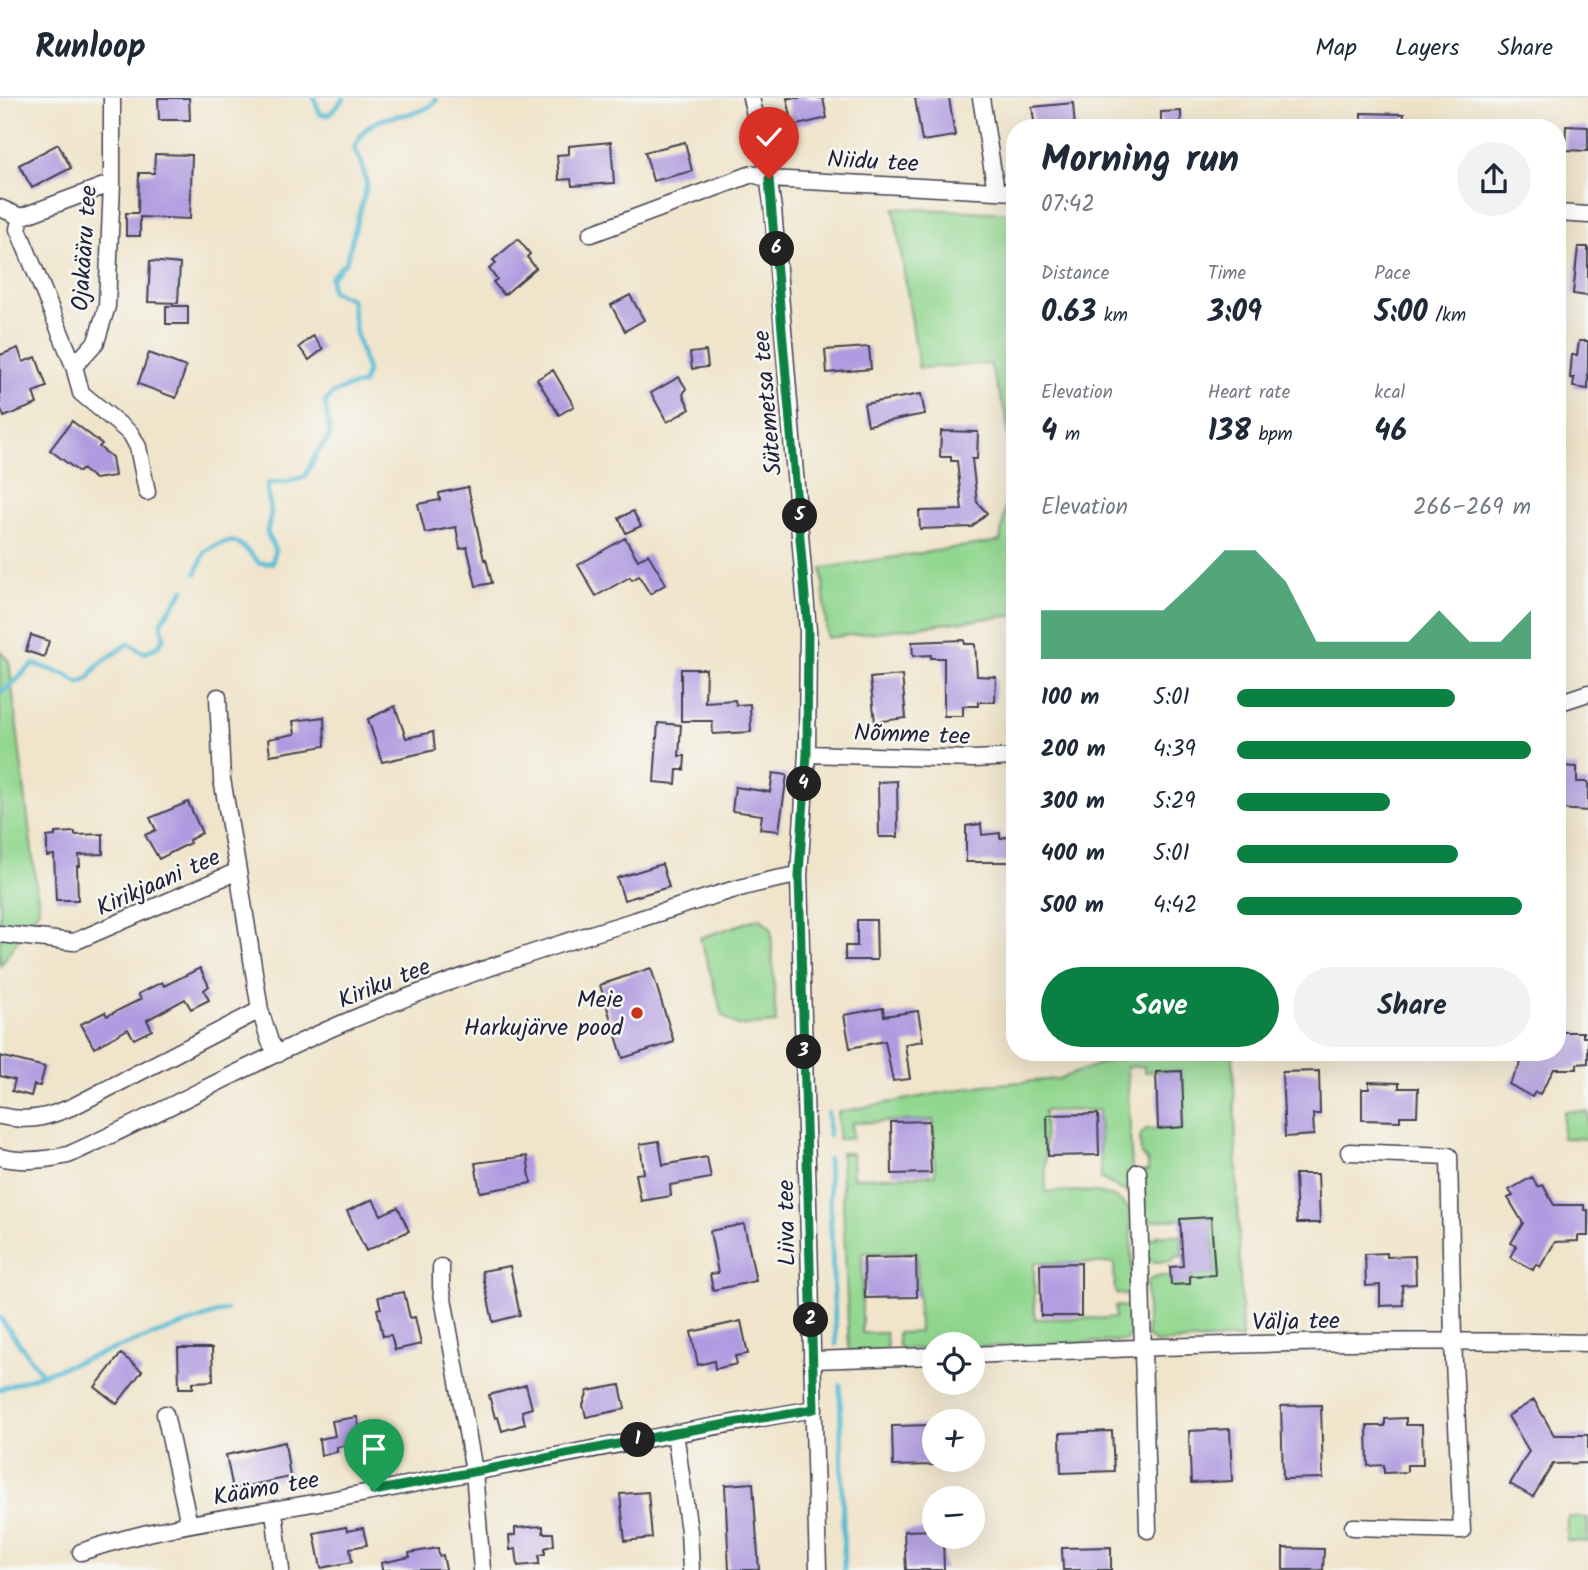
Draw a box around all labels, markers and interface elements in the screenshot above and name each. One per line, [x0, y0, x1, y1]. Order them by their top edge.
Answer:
text: Runloop [35, 22, 146, 75]
text: Map [1315, 29, 1357, 68]
text: Layers [1395, 29, 1459, 68]
text: Share [1497, 29, 1553, 68]
pin [739, 107, 799, 179]
icon: check [750, 118, 788, 156]
text: Morning run [1041, 131, 1239, 191]
street label: Niidu tee [826, 141, 920, 184]
button: share [1457, 142, 1531, 216]
street label: Ojakääru tee [62, 184, 109, 312]
text: 07:42 [1041, 187, 1095, 223]
pin: 6 [760, 232, 794, 266]
text: 6 [771, 233, 782, 263]
text: Distance [1041, 259, 1109, 289]
text: Time [1208, 259, 1246, 289]
text: Pace [1374, 259, 1411, 289]
text: 0.63 [1041, 289, 1096, 337]
text: 3:09 [1208, 289, 1262, 337]
text: 5:00 [1374, 289, 1428, 337]
text: km [1096, 301, 1128, 331]
text: /km [1428, 301, 1466, 331]
street label: Sütemetsa tee [743, 328, 794, 477]
text: Elevation [1041, 378, 1113, 408]
text: Heart rate [1208, 378, 1290, 408]
text: kcal [1374, 378, 1405, 408]
text: 4 [1041, 408, 1057, 456]
text: 138 [1208, 408, 1251, 456]
text: 46 [1374, 408, 1407, 456]
text: m [1057, 420, 1080, 450]
text: bpm [1251, 420, 1293, 450]
text: Elevation [1041, 490, 1128, 526]
text: 266–269 m [1413, 490, 1531, 526]
pin: 5 [782, 498, 818, 534]
text: 5 [795, 500, 804, 530]
text: 100 m [1041, 680, 1099, 716]
text: 5:01 [1153, 680, 1190, 716]
street label: Nõmme tee [853, 714, 971, 757]
text: 200 m [1041, 732, 1106, 768]
text: 4:39 [1153, 732, 1196, 768]
pin: 4 [786, 766, 822, 802]
text: 4 [798, 768, 809, 798]
text: 300 m [1041, 784, 1105, 820]
text: 5:29 [1153, 784, 1196, 820]
text: 400 m [1041, 836, 1105, 872]
text: 5:01 [1153, 836, 1190, 872]
street label: Kirikjaani tee [90, 839, 227, 928]
text: 500 m [1041, 888, 1104, 924]
text: 4:42 [1153, 888, 1197, 924]
street label: Kiriku tee [332, 948, 437, 1021]
button: Save [1041, 967, 1279, 1047]
button: Share [1293, 967, 1531, 1047]
place label: Meie Harkujärve pood [464, 981, 624, 1048]
marker: Meie Harkujärve pood [629, 1005, 645, 1021]
pin: 3 [786, 1034, 822, 1070]
text: 3 [798, 1036, 809, 1066]
street label: Liiva tee [767, 1179, 808, 1267]
pin: 2 [794, 1302, 828, 1338]
street label: Välja tee [1252, 1302, 1340, 1343]
text: 2 [805, 1304, 816, 1334]
map controls [922, 1332, 985, 1549]
button: locate [922, 1332, 985, 1395]
button: + [922, 1409, 985, 1472]
pin [344, 1419, 404, 1491]
pin: 1 [620, 1422, 656, 1458]
text: 1 [635, 1424, 640, 1454]
icon: arrive [355, 1430, 393, 1468]
street label: Käämo tee [210, 1461, 323, 1518]
button: − [922, 1486, 985, 1549]

